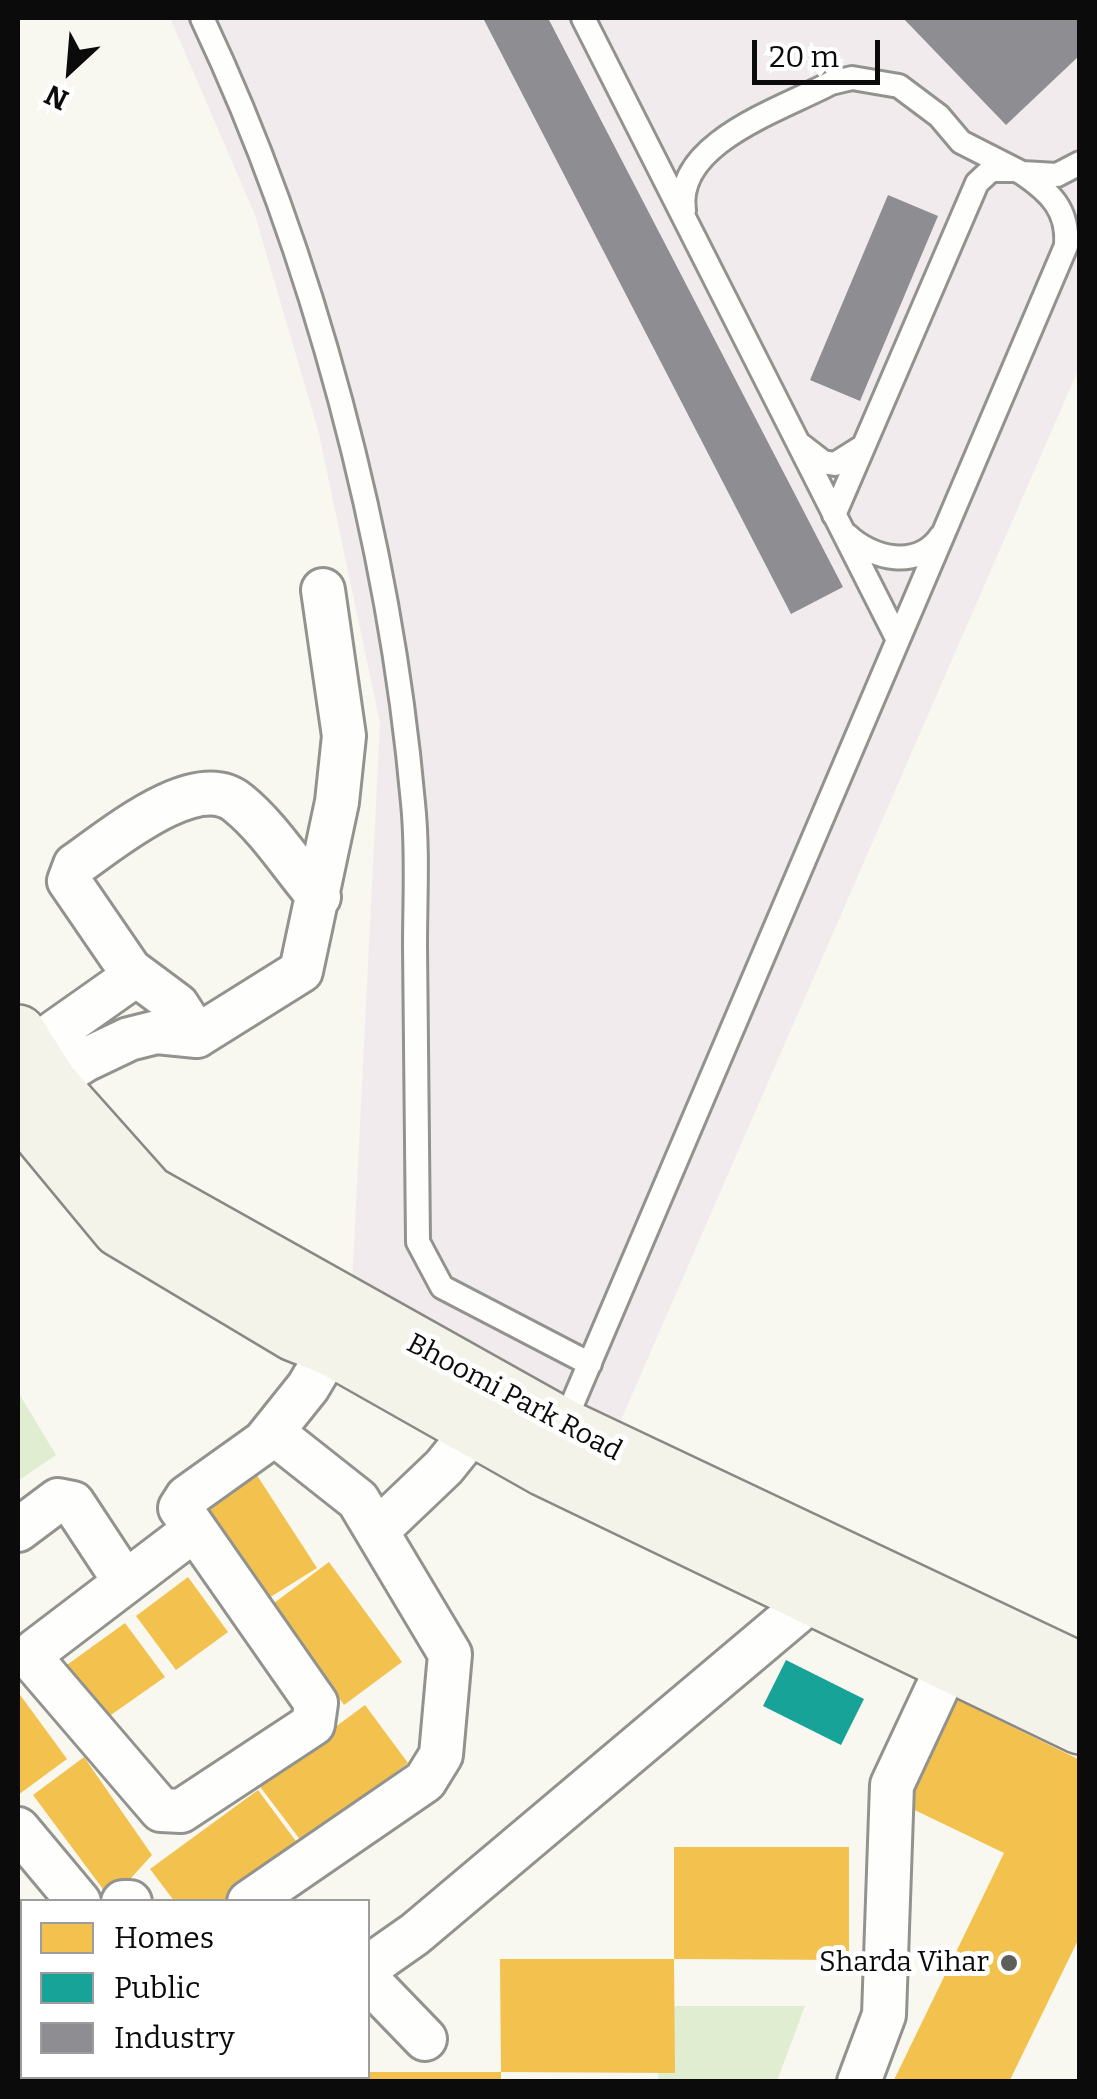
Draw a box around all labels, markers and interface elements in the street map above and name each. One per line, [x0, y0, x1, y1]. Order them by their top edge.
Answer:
north arrow [20, 20, 120, 120]
scale bar [757, 20, 884, 82]
text: 20 m [769, 39, 839, 75]
text: N [40, 78, 74, 117]
street label: Bhoomi Park Road [401, 1327, 627, 1469]
legend [20, 1899, 370, 2079]
text: Homes [114, 1920, 214, 1956]
place label: Sharda Vihar [819, 1946, 989, 1980]
marker: Sharda Vihar [998, 1952, 1020, 1974]
text: Public [114, 1970, 200, 2006]
text: Industry [114, 2020, 235, 2056]

